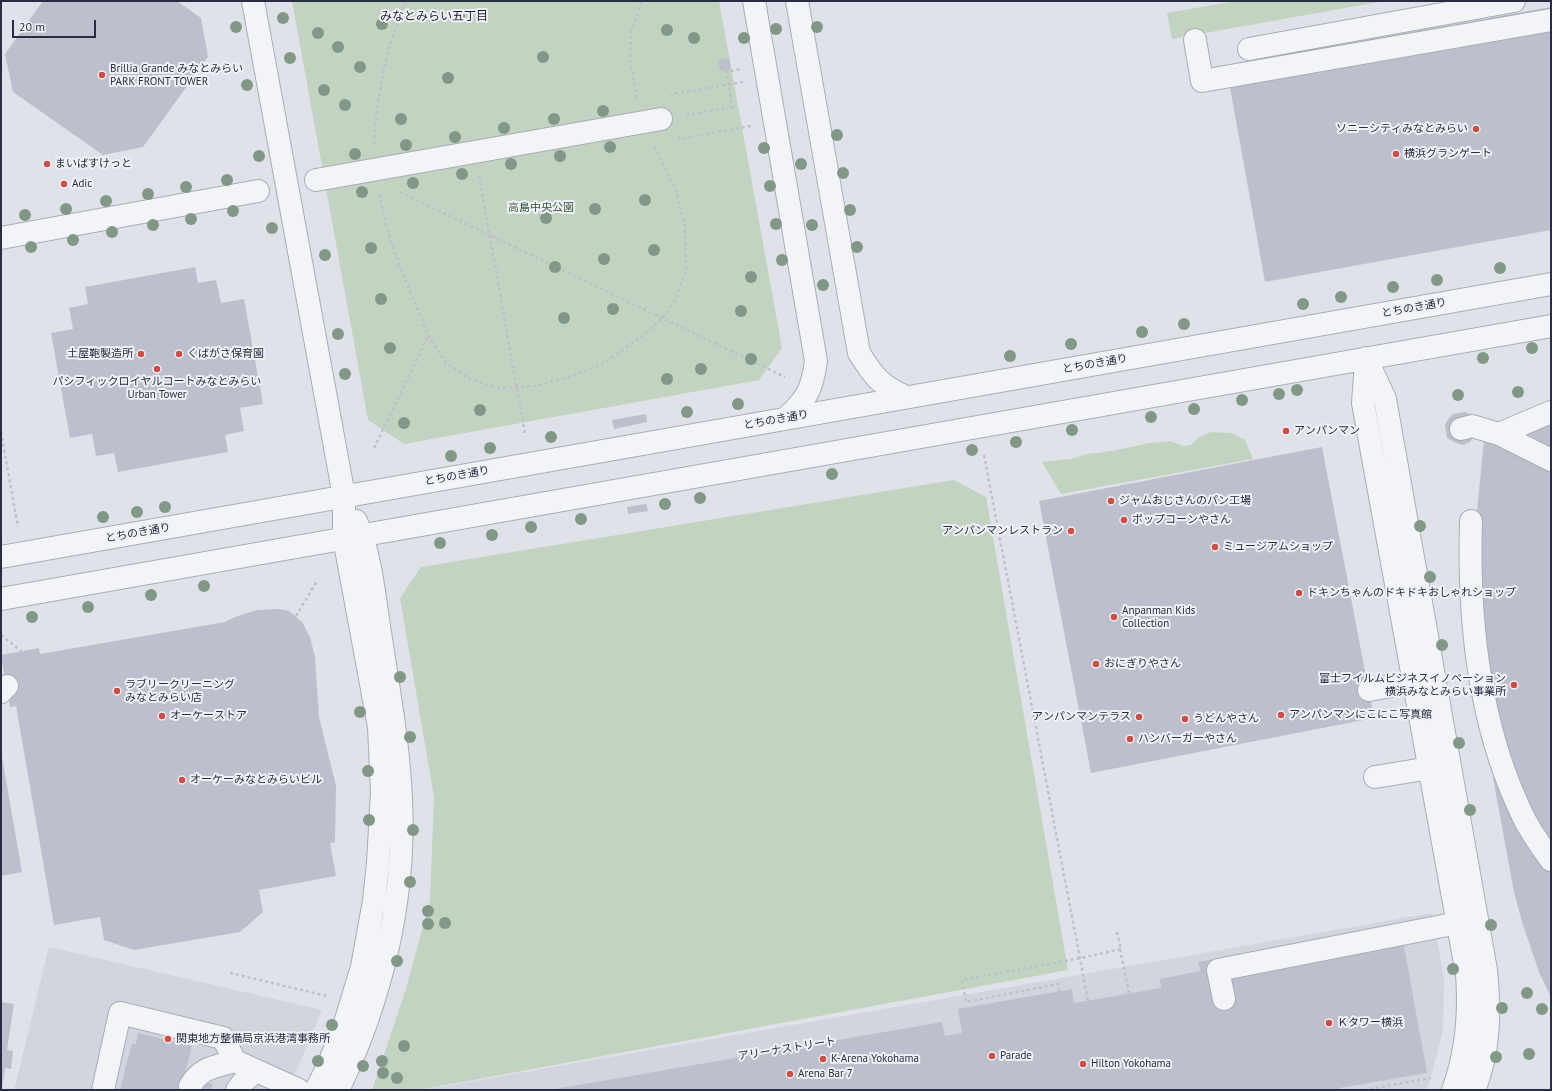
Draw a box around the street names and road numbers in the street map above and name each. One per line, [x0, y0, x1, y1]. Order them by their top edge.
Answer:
street label: とちのき通り [1380, 296, 1448, 320]
street label: とちのき通り [1061, 352, 1129, 376]
street label: とちのき通り [742, 408, 810, 432]
street label: とちのき通り [423, 464, 491, 488]
street label: とちのき通り [104, 521, 172, 545]
street label: アリーナストリート [737, 1035, 837, 1063]

